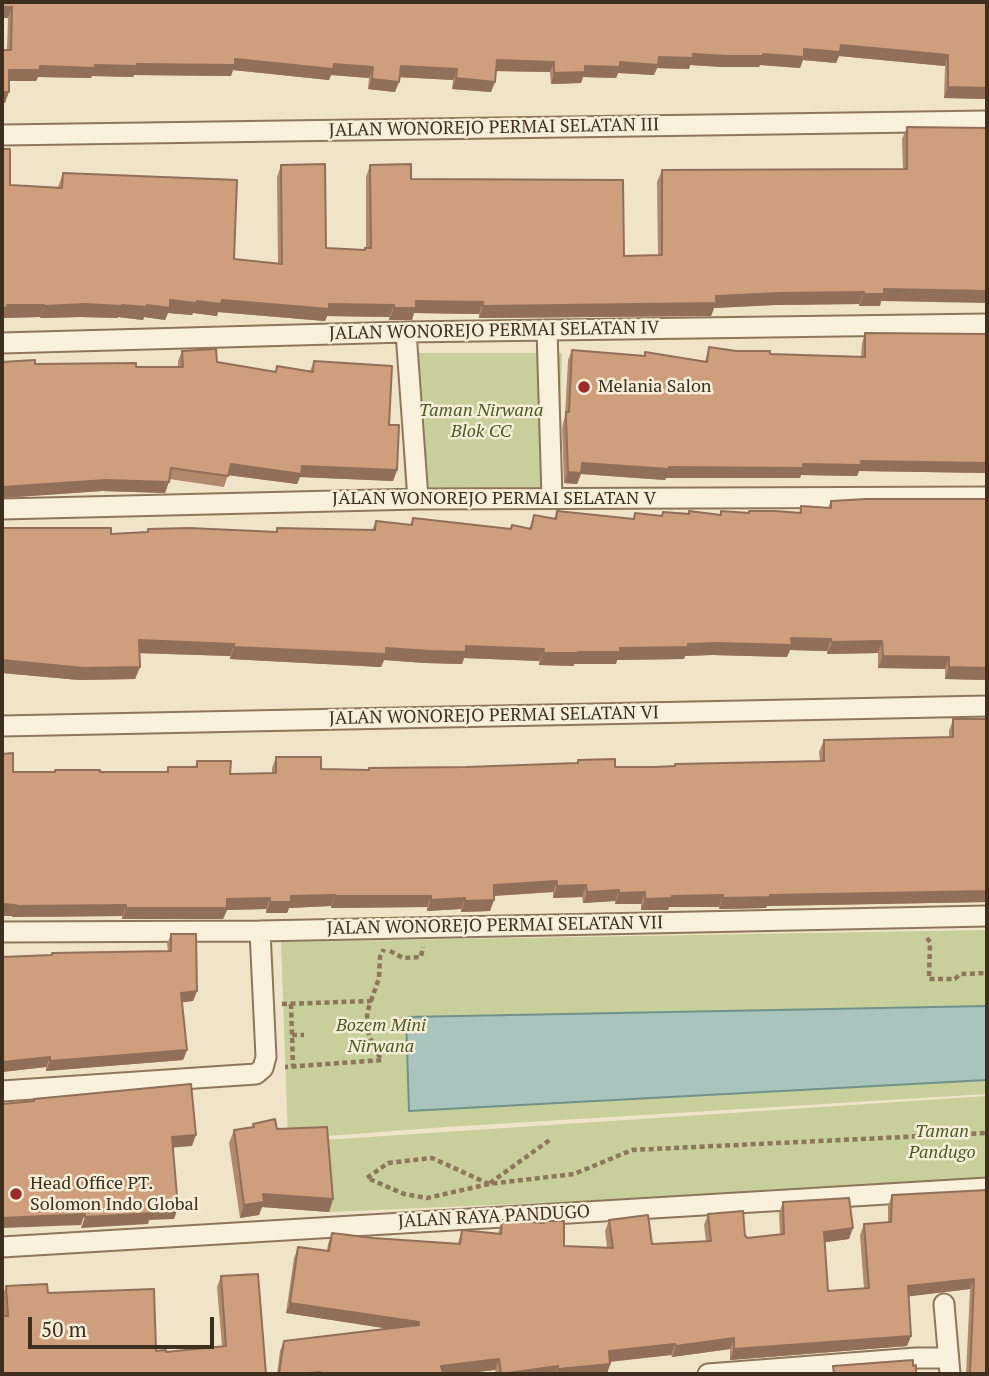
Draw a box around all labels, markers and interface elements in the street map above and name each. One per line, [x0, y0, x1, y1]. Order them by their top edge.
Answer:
street label: JALAN WONOREJO PERMAI SELATAN III [329, 114, 659, 142]
street label: JALAN WONOREJO PERMAI SELATAN IV [329, 317, 659, 345]
place label: Melania Salon [598, 376, 712, 398]
marker: Melania Salon [576, 379, 592, 395]
park label: Taman Nirwana Blok CC [419, 400, 543, 442]
street label: JALAN WONOREJO PERMAI SELATAN V [332, 488, 656, 510]
street label: JALAN WONOREJO PERMAI SELATAN VI [329, 702, 659, 730]
street label: JALAN WONOREJO PERMAI SELATAN VII [327, 912, 663, 940]
park label: Bozem Mini Nirwana [336, 1015, 426, 1058]
park label: Taman Pandugo [908, 1121, 976, 1164]
place label: Head Office PT. Solomon Indo Global [30, 1173, 199, 1216]
marker: Head Office PT. Solomon Indo Global [8, 1186, 24, 1202]
street label: JALAN RAYA PANDUGO [397, 1201, 591, 1233]
scale bar [32, 1302, 217, 1346]
text: 50 m [41, 1315, 87, 1343]

